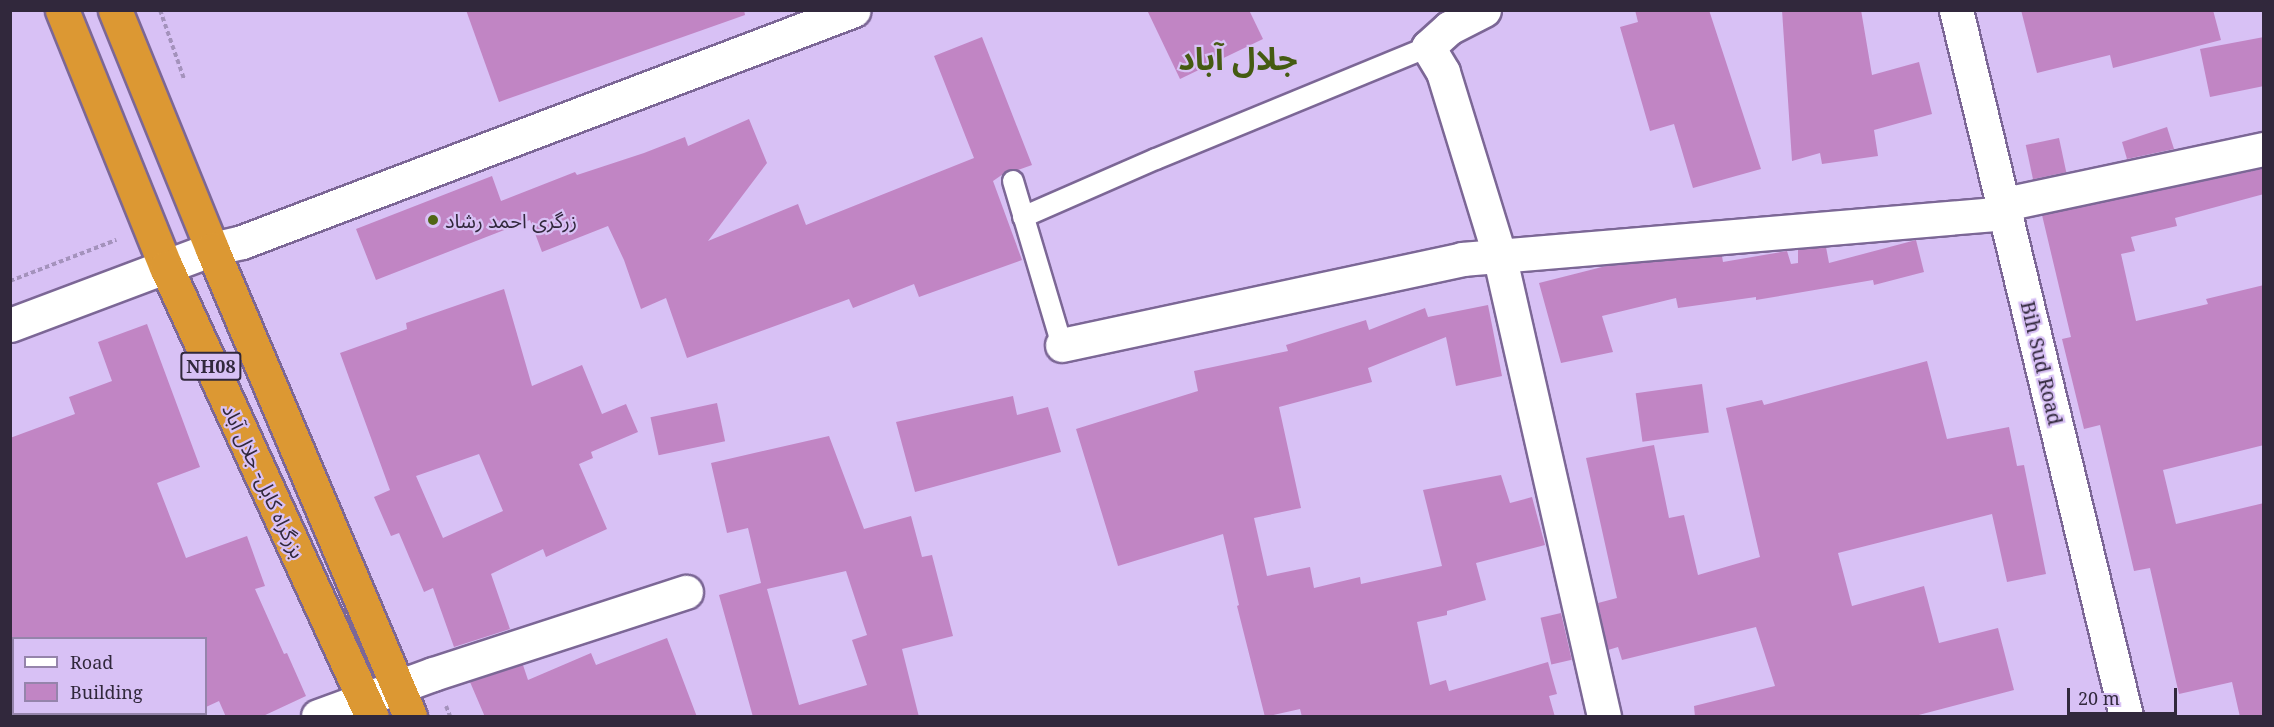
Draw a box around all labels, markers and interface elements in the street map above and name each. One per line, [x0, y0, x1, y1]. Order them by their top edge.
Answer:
district label: جلال آباد [1178, 39, 1298, 77]
place label: زرگری احمد رشاد [445, 208, 577, 232]
marker: زرگری احمد رشاد [426, 213, 440, 227]
street label: Bih Sud Road [2016, 299, 2068, 427]
road number: NH08 [180, 351, 242, 381]
street label: بزرگراه کابل- جلال آباد [218, 400, 310, 562]
legend [12, 637, 207, 715]
text: Road [70, 650, 113, 674]
scale bar [2070, 676, 2180, 714]
text: Building [70, 680, 143, 704]
text: 20 m [2078, 686, 2120, 710]

